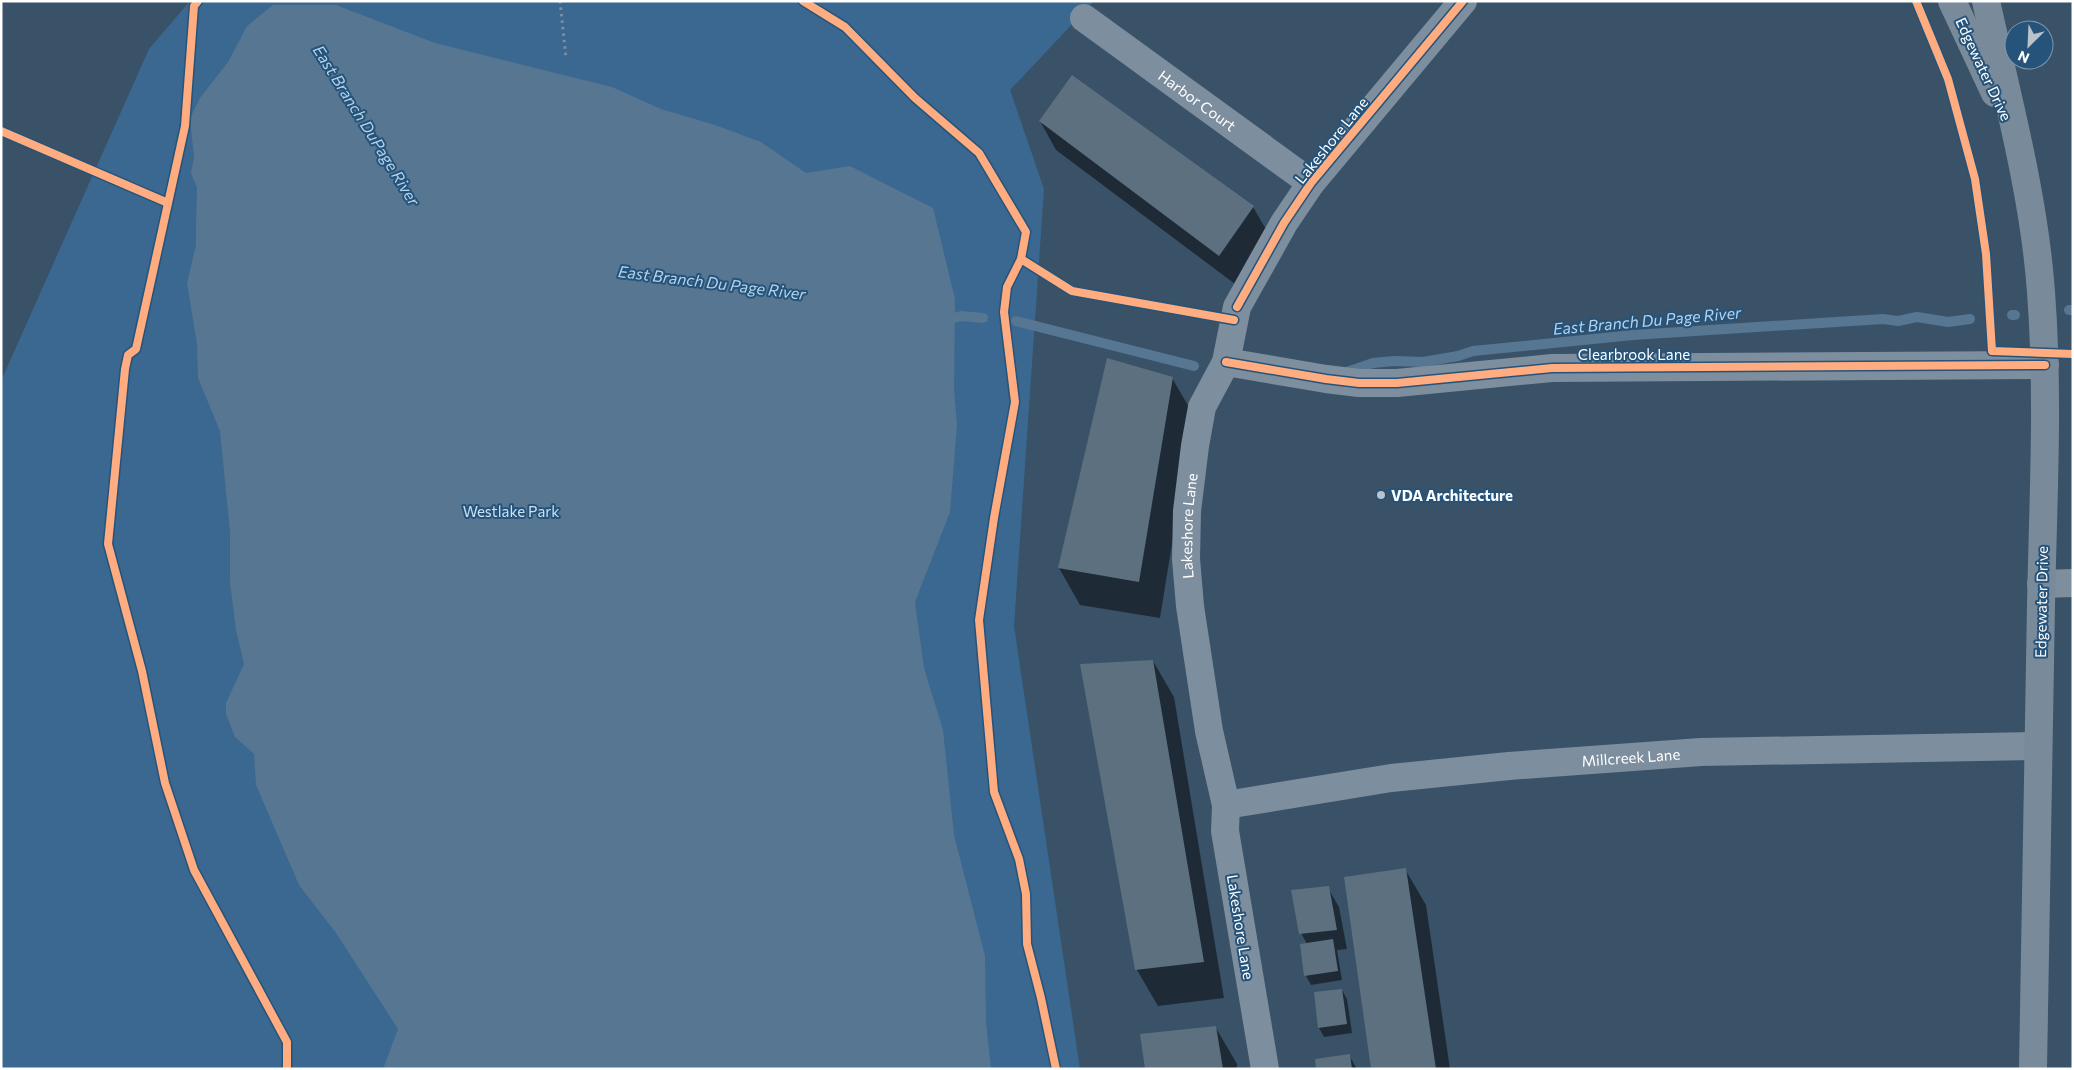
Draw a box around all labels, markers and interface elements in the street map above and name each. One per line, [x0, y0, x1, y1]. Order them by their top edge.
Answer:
street label: Edgewater Drive [1952, 14, 2016, 124]
north arrow [2004, 20, 2054, 70]
water label: East Branch DuPage River [310, 41, 425, 209]
text: N [2015, 47, 2032, 67]
street label: Harbor Court [1155, 66, 1240, 135]
street label: Lakeshore Lane [1291, 93, 1371, 187]
water label: East Branch Du Page River [617, 261, 807, 303]
water label: East Branch Du Page River [1552, 302, 1743, 338]
street label: Clearbrook Lane [1578, 345, 1690, 363]
street label: Lakeshore Lane [1177, 472, 1201, 580]
place label: VDA Architecture [1391, 486, 1513, 504]
marker: VDA Architecture [1375, 489, 1387, 501]
park label: Westlake Park [463, 502, 559, 520]
street label: Edgewater Drive [2031, 546, 2051, 658]
street label: Millcreek Lane [1581, 745, 1681, 770]
street label: Lakeshore Lane [1224, 873, 1258, 981]

